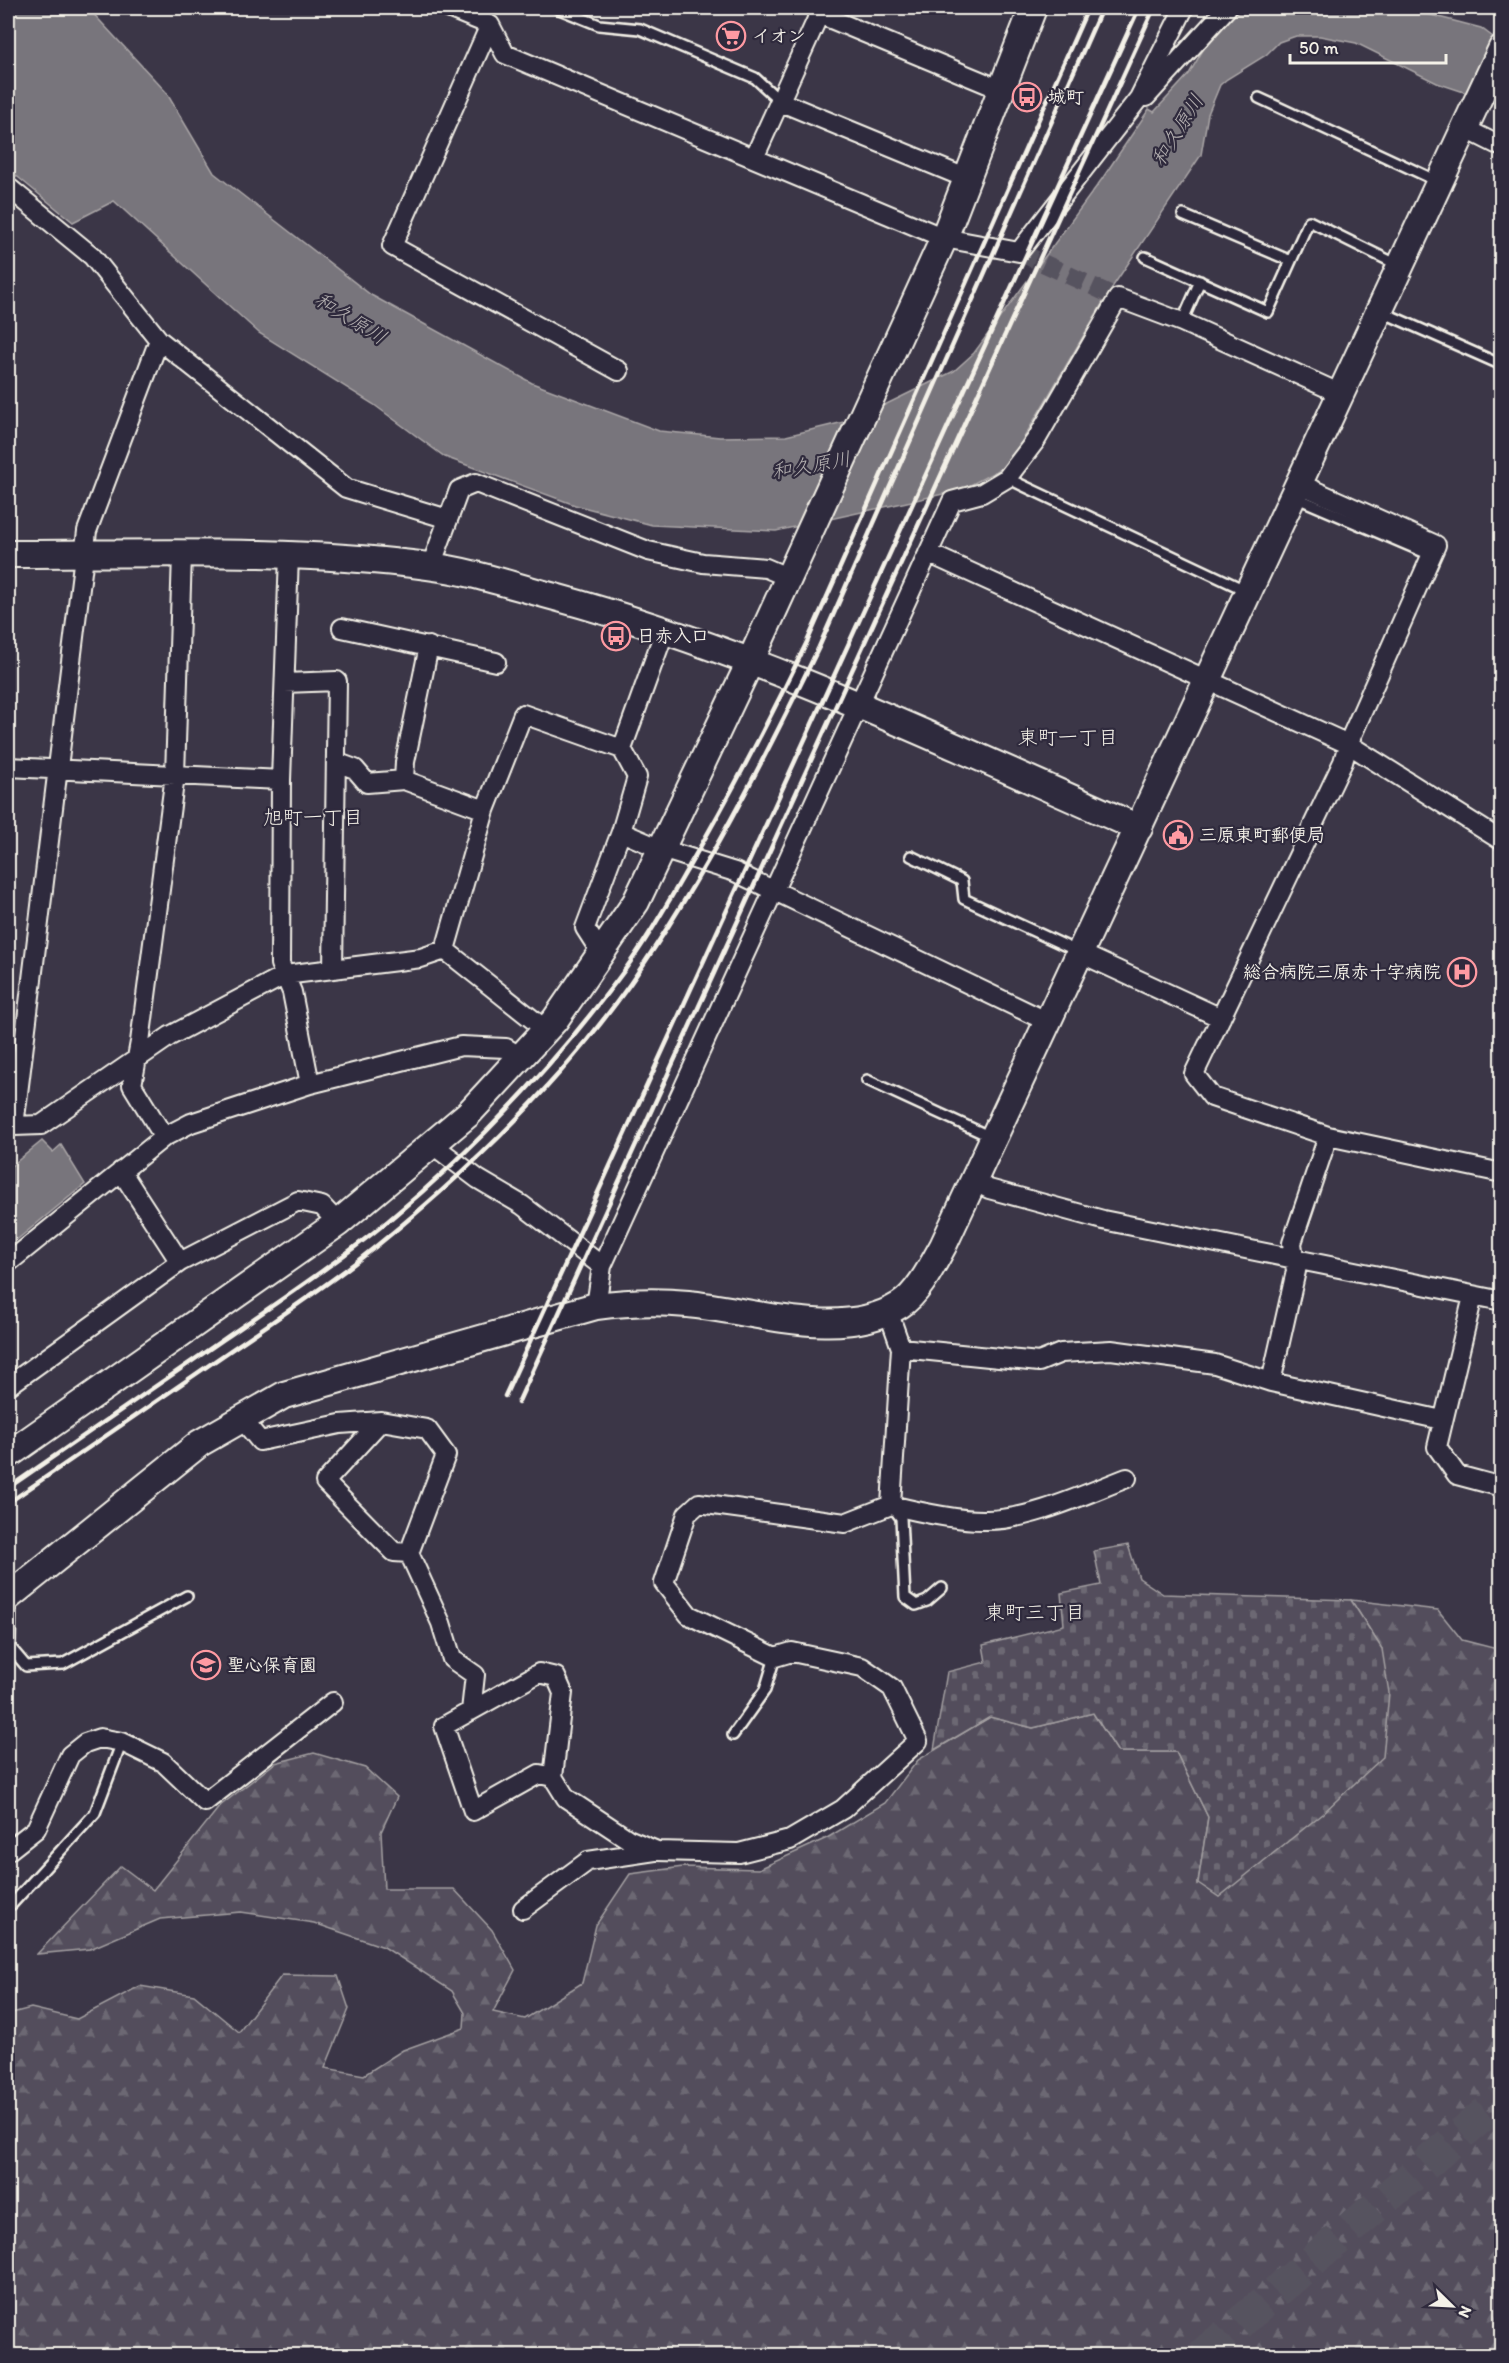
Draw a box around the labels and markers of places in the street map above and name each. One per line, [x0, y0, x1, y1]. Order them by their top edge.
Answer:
supermarket icon: イオン [715, 20, 747, 52]
place label: イオン [752, 25, 806, 47]
bus stop icon: 城町 [1011, 81, 1043, 113]
place label: 城町 [1048, 86, 1084, 108]
bus stop icon: 日赤入口 [600, 620, 632, 652]
place label: 日赤入口 [637, 625, 709, 647]
public building icon: 三原東町郵便局 [1162, 819, 1194, 851]
place label: 三原東町郵便局 [1199, 824, 1325, 846]
hospital icon: 総合病院三原赤十字病院 [1446, 956, 1478, 988]
place label: 総合病院三原赤十字病院 [1243, 961, 1441, 983]
school or university icon: 聖心保育園 [190, 1649, 222, 1681]
place label: 聖心保育園 [227, 1654, 317, 1676]

